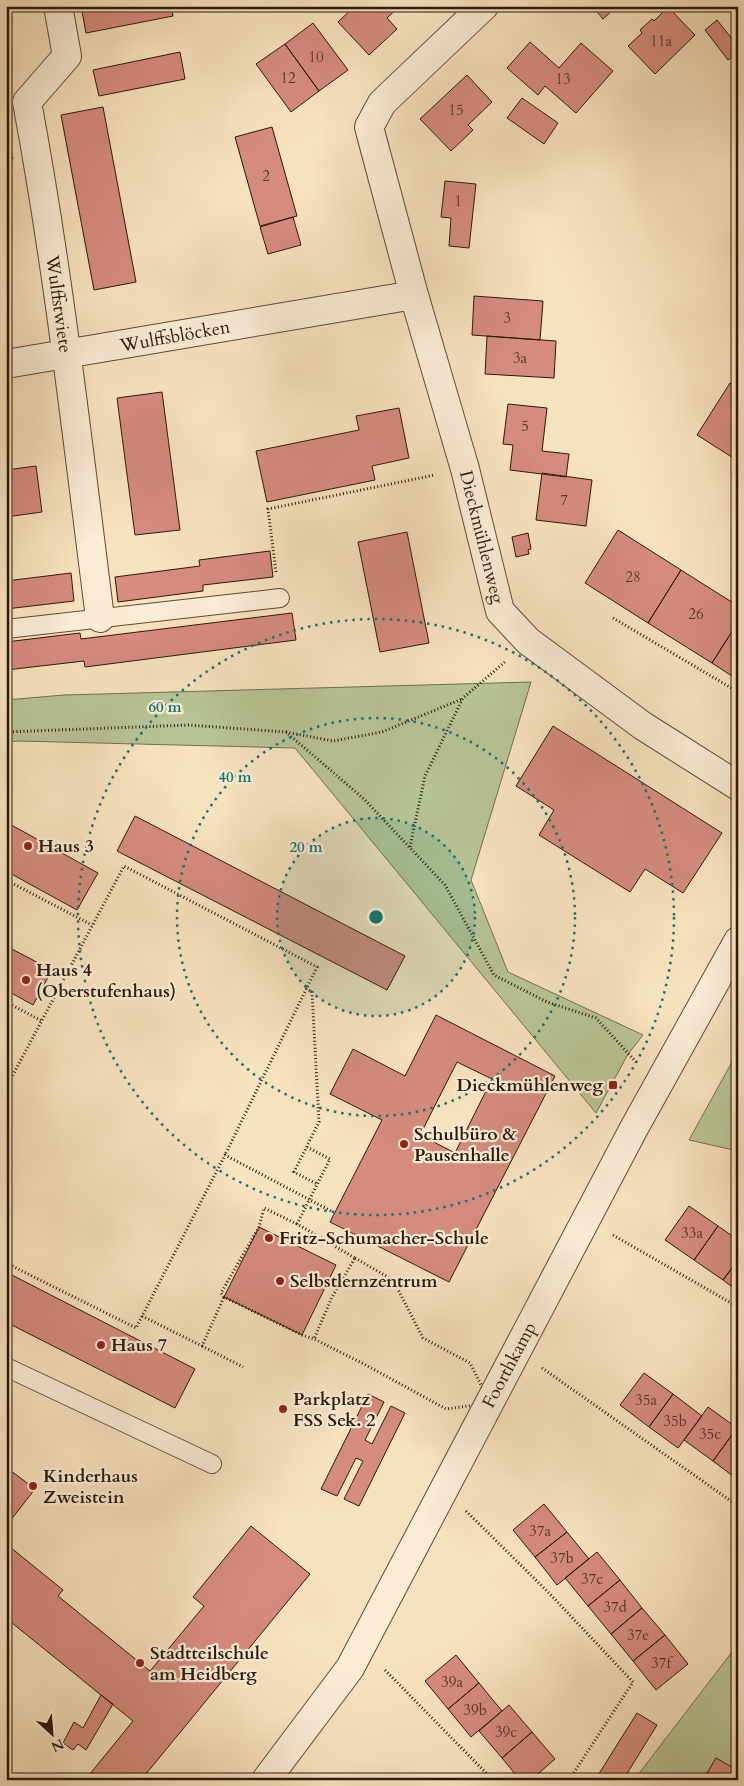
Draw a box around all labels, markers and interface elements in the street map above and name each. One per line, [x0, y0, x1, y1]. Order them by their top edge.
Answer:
house number: 11a [650, 31, 672, 51]
house number: 10 [308, 47, 324, 67]
house number: 12 [280, 68, 296, 88]
house number: 13 [555, 69, 571, 89]
house number: 15 [448, 100, 464, 120]
house number: 2 [262, 166, 270, 186]
house number: 1 [454, 191, 462, 211]
street label: Wulffstwiete [39, 253, 78, 355]
house number: 3 [503, 308, 511, 328]
street label: Wulffsblöcken [117, 314, 233, 359]
house number: 3a [513, 348, 528, 368]
house number: 5 [521, 416, 529, 436]
street label: Dieckmühlenweg [453, 468, 510, 607]
house number: 7 [560, 490, 568, 510]
house number: 28 [625, 567, 641, 587]
house number: 26 [688, 604, 704, 624]
text: 60 m [148, 697, 182, 717]
text: 40 m [218, 767, 252, 787]
place label: Haus 3 [38, 834, 94, 859]
text: 20 m [289, 837, 323, 857]
marker: Haus 3 [22, 840, 34, 852]
centre of rings [367, 908, 385, 926]
place label: Haus 4 (Oberstufenhaus) [36, 958, 176, 1004]
marker: Haus 4 (Oberstufenhaus) [20, 974, 32, 986]
place label: Dieckmühlenweg [457, 1073, 603, 1098]
marker: Dieckmühlenweg [607, 1079, 619, 1091]
place label: Schulbüro & Pausenhalle [414, 1122, 517, 1168]
marker: Schulbüro & Pausenhalle [398, 1138, 410, 1150]
house number: 33a [681, 1223, 703, 1243]
place label: Fritz-Schumacher-Schule [279, 1226, 489, 1251]
marker: Fritz-Schumacher-Schule [263, 1232, 275, 1244]
place label: Selbstlernzentrum [290, 1269, 438, 1294]
marker: Selbstlernzentrum [274, 1275, 286, 1287]
street label: Foorthkamp [476, 1318, 543, 1413]
place label: Haus 7 [111, 1333, 167, 1358]
marker: Haus 7 [95, 1339, 107, 1351]
place label: Parkplatz FSS Sek. 2 [293, 1387, 376, 1433]
house number: 35a [635, 1390, 657, 1410]
marker: Parkplatz FSS Sek. 2 [277, 1403, 289, 1415]
house number: 35b [663, 1411, 687, 1431]
house number: 35c [699, 1424, 721, 1444]
place label: Kinderhaus Zweistein [43, 1464, 138, 1510]
marker: Kinderhaus Zweistein [27, 1480, 39, 1492]
house number: 37a [529, 1521, 551, 1541]
house number: 37b [550, 1548, 574, 1568]
house number: 37c [581, 1569, 603, 1589]
house number: 37d [603, 1597, 627, 1617]
house number: 37e [627, 1625, 649, 1645]
place label: Stadtteilschule am Heidberg [150, 1641, 269, 1687]
house number: 37f [651, 1653, 673, 1673]
marker: Stadtteilschule am Heidberg [134, 1657, 146, 1669]
house number: 39a [441, 1672, 463, 1692]
house number: 39b [463, 1700, 487, 1720]
north arrow [28, 1708, 78, 1758]
house number: 39c [495, 1722, 517, 1742]
text: N [48, 1734, 67, 1756]

